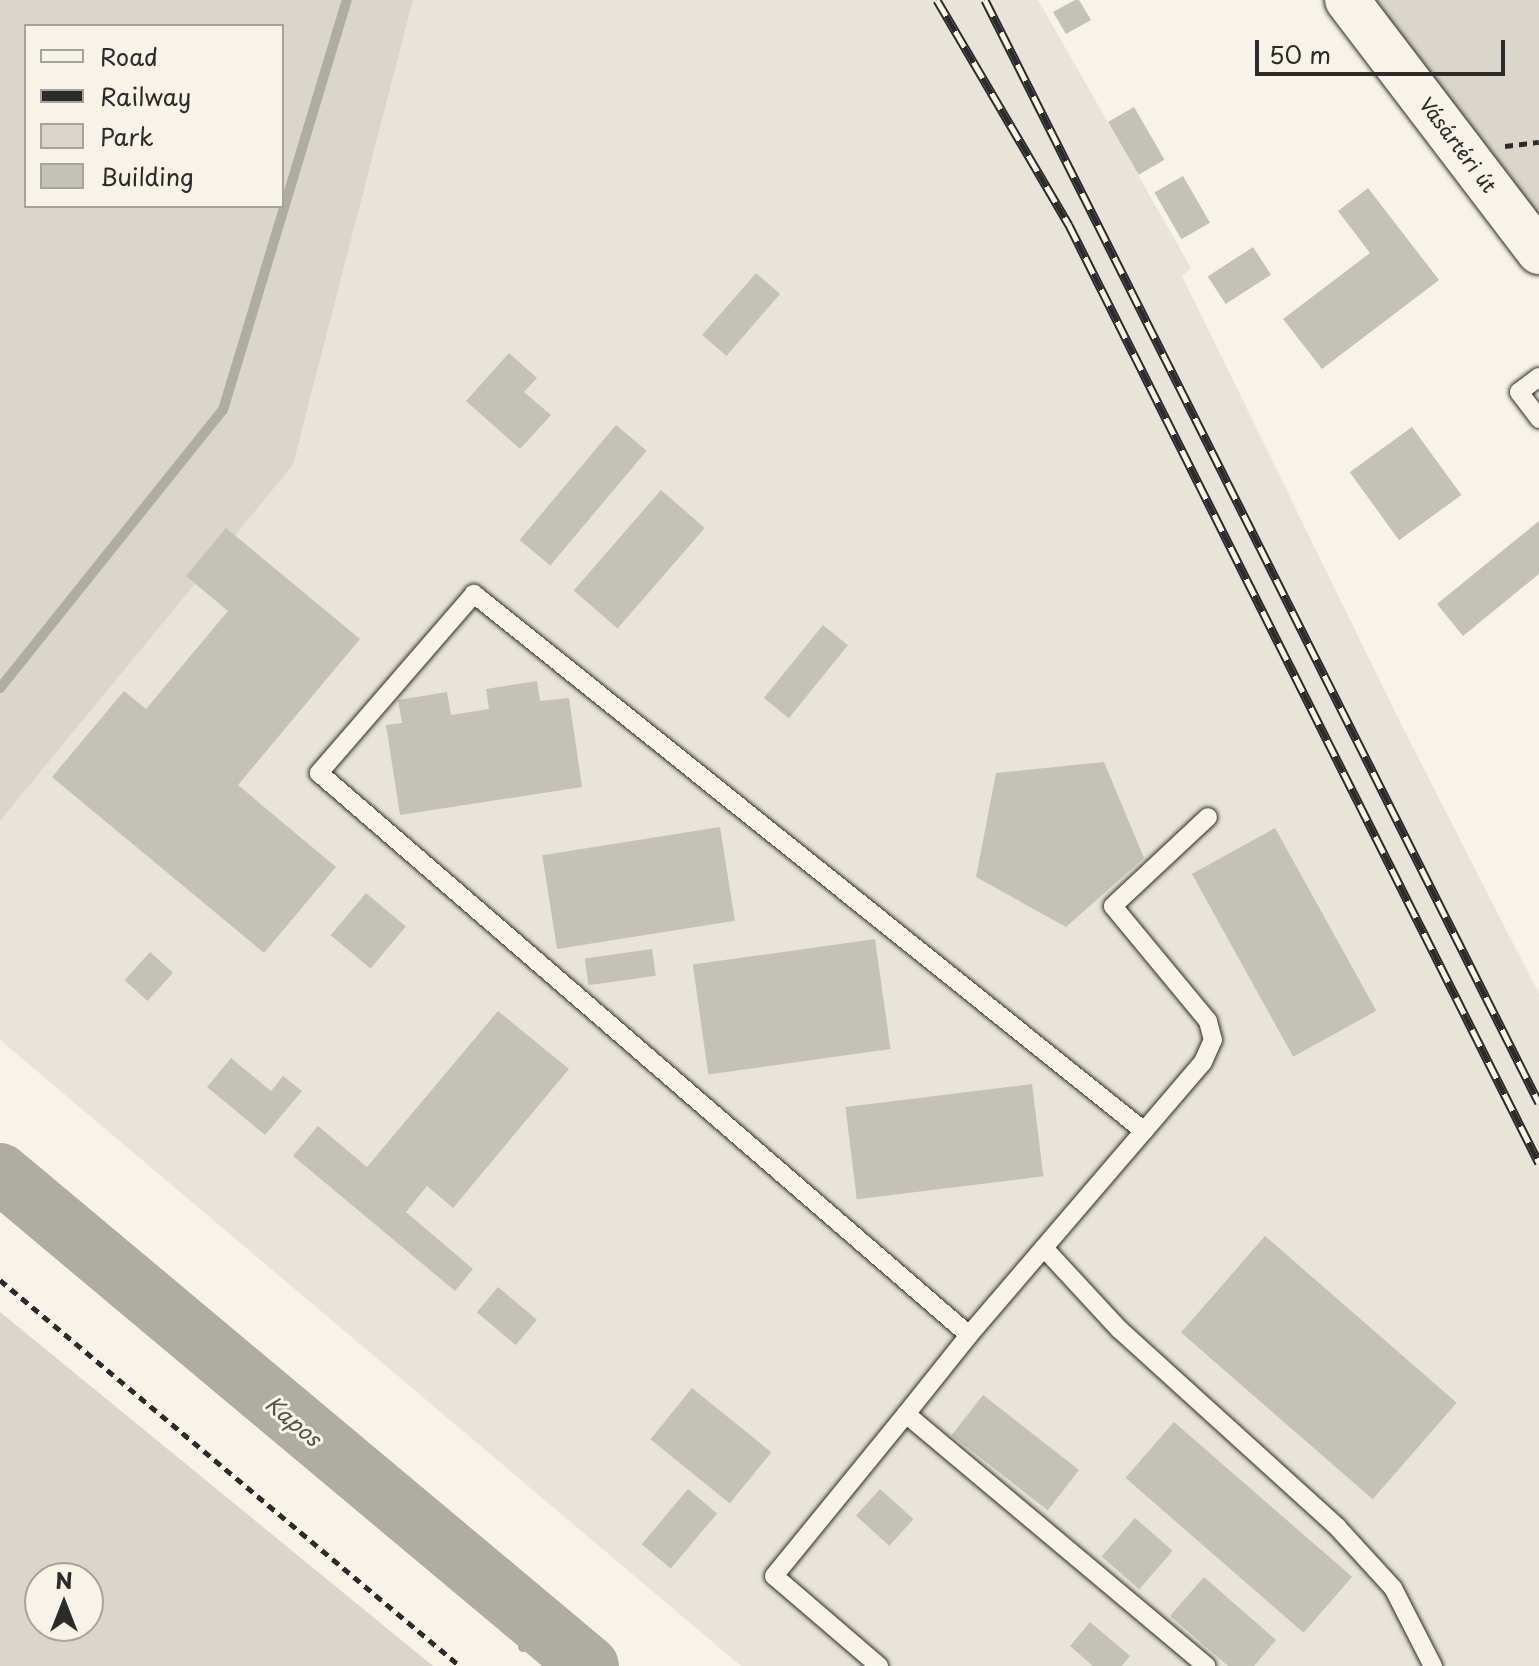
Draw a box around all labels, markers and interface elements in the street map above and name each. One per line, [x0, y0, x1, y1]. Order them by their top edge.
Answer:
legend [24, 24, 284, 208]
scale bar [1259, 24, 1509, 74]
text: 50 m [1269, 36, 1331, 72]
text: Road [100, 38, 158, 74]
text: Railway [100, 78, 191, 114]
street label: Vásártéri út [1414, 93, 1502, 197]
text: Park [100, 118, 154, 154]
text: Building [100, 158, 194, 194]
water label: Kapos [261, 1389, 327, 1451]
north arrow [24, 1562, 104, 1642]
text: N [55, 1563, 73, 1596]

